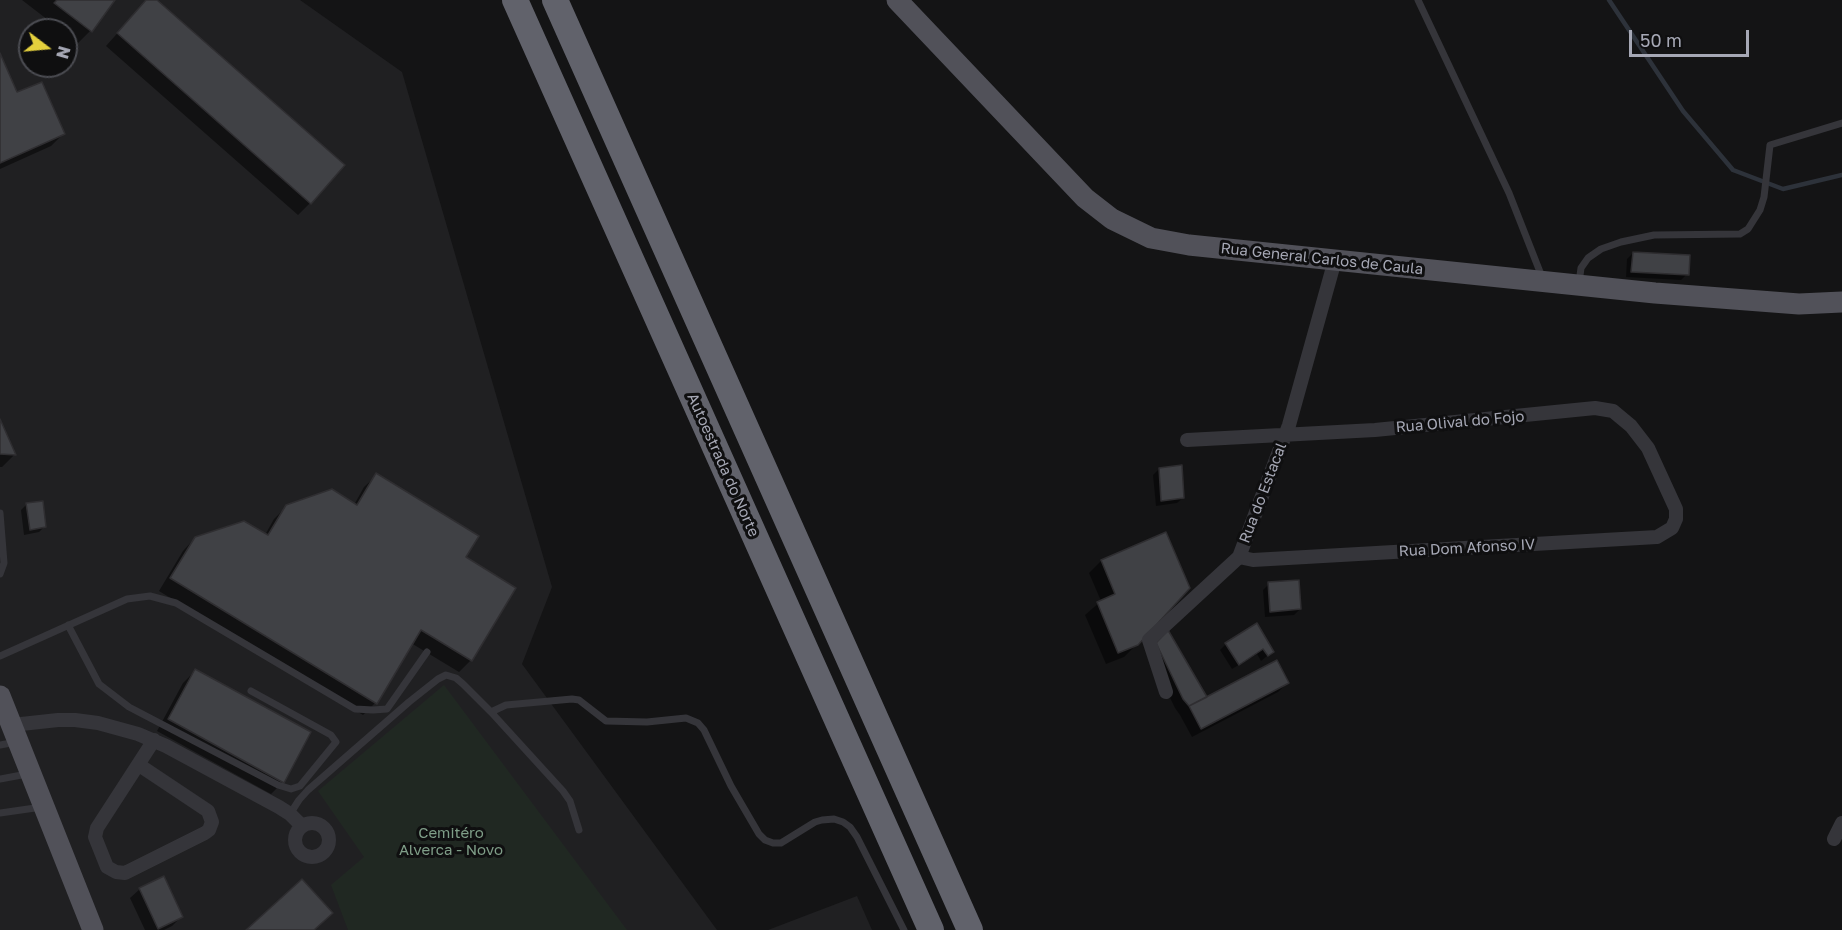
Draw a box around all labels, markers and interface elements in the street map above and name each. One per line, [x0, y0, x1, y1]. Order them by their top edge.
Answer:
north arrow [18, 18, 78, 78]
scale bar [1632, 18, 1752, 56]
text: 50 m [1640, 29, 1682, 51]
text: N [52, 44, 75, 61]
street label: Rua General Carlos de Caula [1220, 239, 1424, 279]
street label: Autoestrada do Norte [683, 390, 763, 540]
street label: Rua Olival do Fojo [1395, 407, 1525, 437]
street label: Rua do Estacal [1236, 440, 1290, 546]
street label: Rua Dom Afonso IV [1398, 535, 1536, 561]
park label: Cemitéro Alverca - Novo [399, 824, 503, 859]

